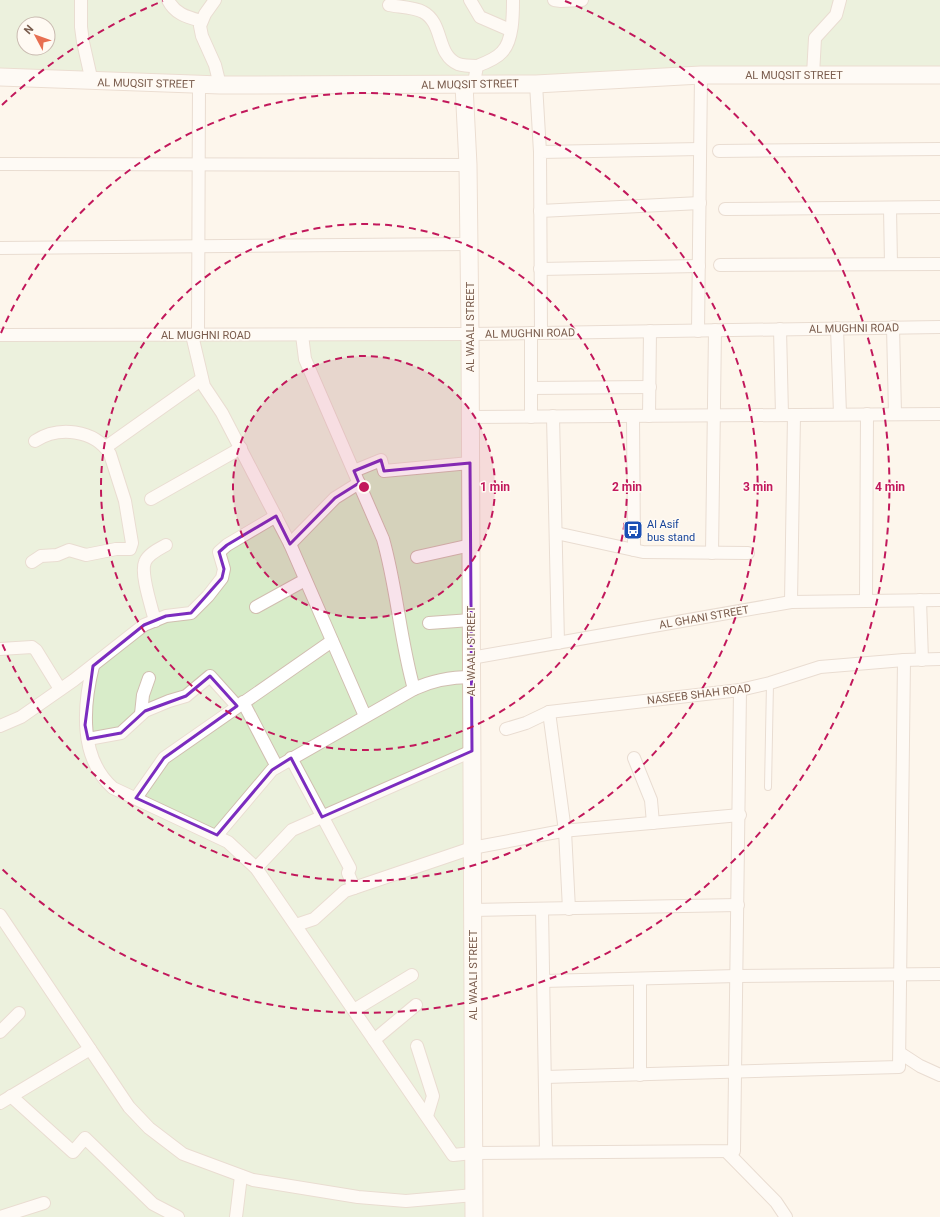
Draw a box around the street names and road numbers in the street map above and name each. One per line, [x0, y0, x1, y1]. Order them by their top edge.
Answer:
street label: AL MUQSIT STREET [745, 69, 843, 82]
street label: AL MUQSIT STREET [97, 76, 195, 91]
street label: AL MUQSIT STREET [421, 77, 519, 92]
street label: AL WAALI STREET [464, 281, 477, 372]
street label: AL MUGHNI ROAD [809, 321, 899, 336]
street label: AL MUGHNI ROAD [485, 326, 575, 341]
street label: AL MUGHNI ROAD [161, 329, 251, 342]
street label: AL GHANI STREET [658, 603, 750, 632]
street label: AL WAALI STREET [465, 605, 478, 696]
street label: NASEEB SHAH ROAD [646, 682, 752, 707]
street label: AL WAALI STREET [467, 929, 480, 1020]

